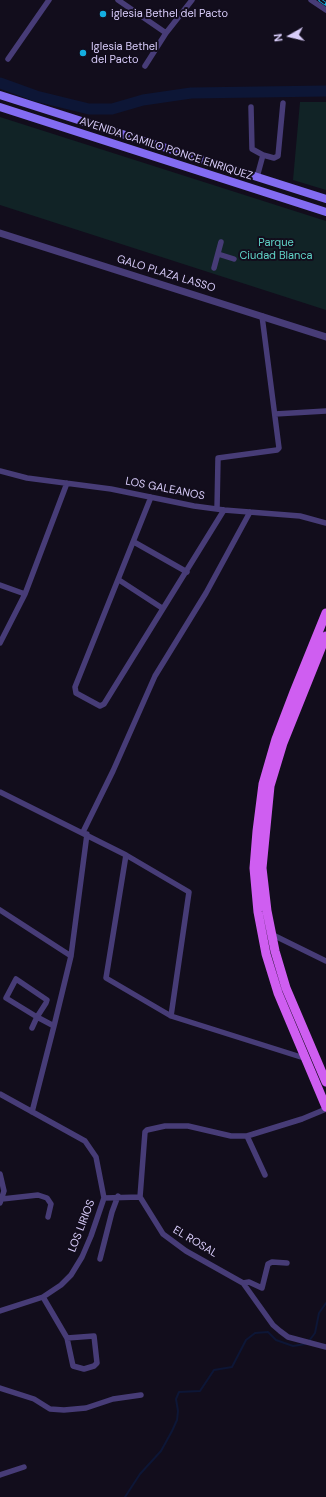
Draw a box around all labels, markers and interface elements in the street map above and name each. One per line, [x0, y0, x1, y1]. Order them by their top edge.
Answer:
place label: iglesia Bethel del Pacto [111, 7, 228, 21]
marker: iglesia Bethel del Pacto [98, 9, 108, 19]
north arrow [270, 16, 310, 56]
text: N [271, 33, 286, 43]
place label: Iglesia Bethel del Pacto [91, 40, 158, 66]
marker: Iglesia Bethel del Pacto [78, 48, 88, 58]
street label: AVENIDA CAMILO PONCE ENRIQUEZ [78, 115, 254, 183]
park label: Parque Ciudad Blanca [239, 236, 313, 262]
street label: GALO PLAZA LASSO [115, 253, 217, 295]
street label: LOS GALEANOS [124, 475, 206, 503]
street label: LOS LIRIOS [66, 1198, 98, 1254]
street label: EL ROSAL [170, 1224, 220, 1260]

